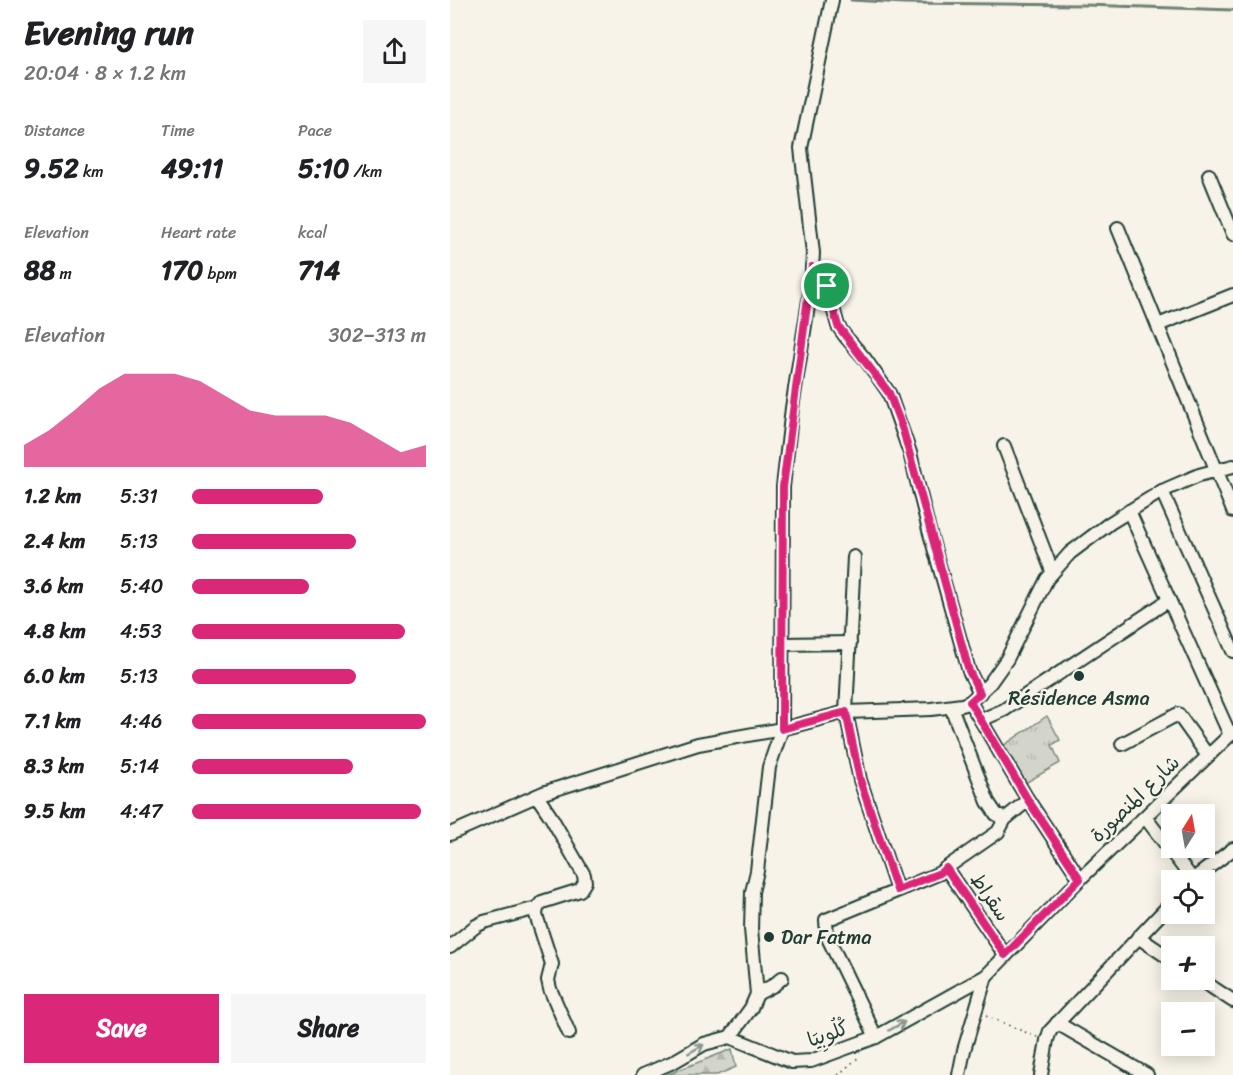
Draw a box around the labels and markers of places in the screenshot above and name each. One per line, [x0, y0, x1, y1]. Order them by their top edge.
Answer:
pin [801, 260, 852, 311]
marker: Résidence Asma [1072, 669, 1086, 683]
place label: Résidence Asma [1008, 681, 1150, 716]
place label: Dar Fatma [781, 920, 871, 955]
marker: Dar Fatma [762, 930, 776, 944]

